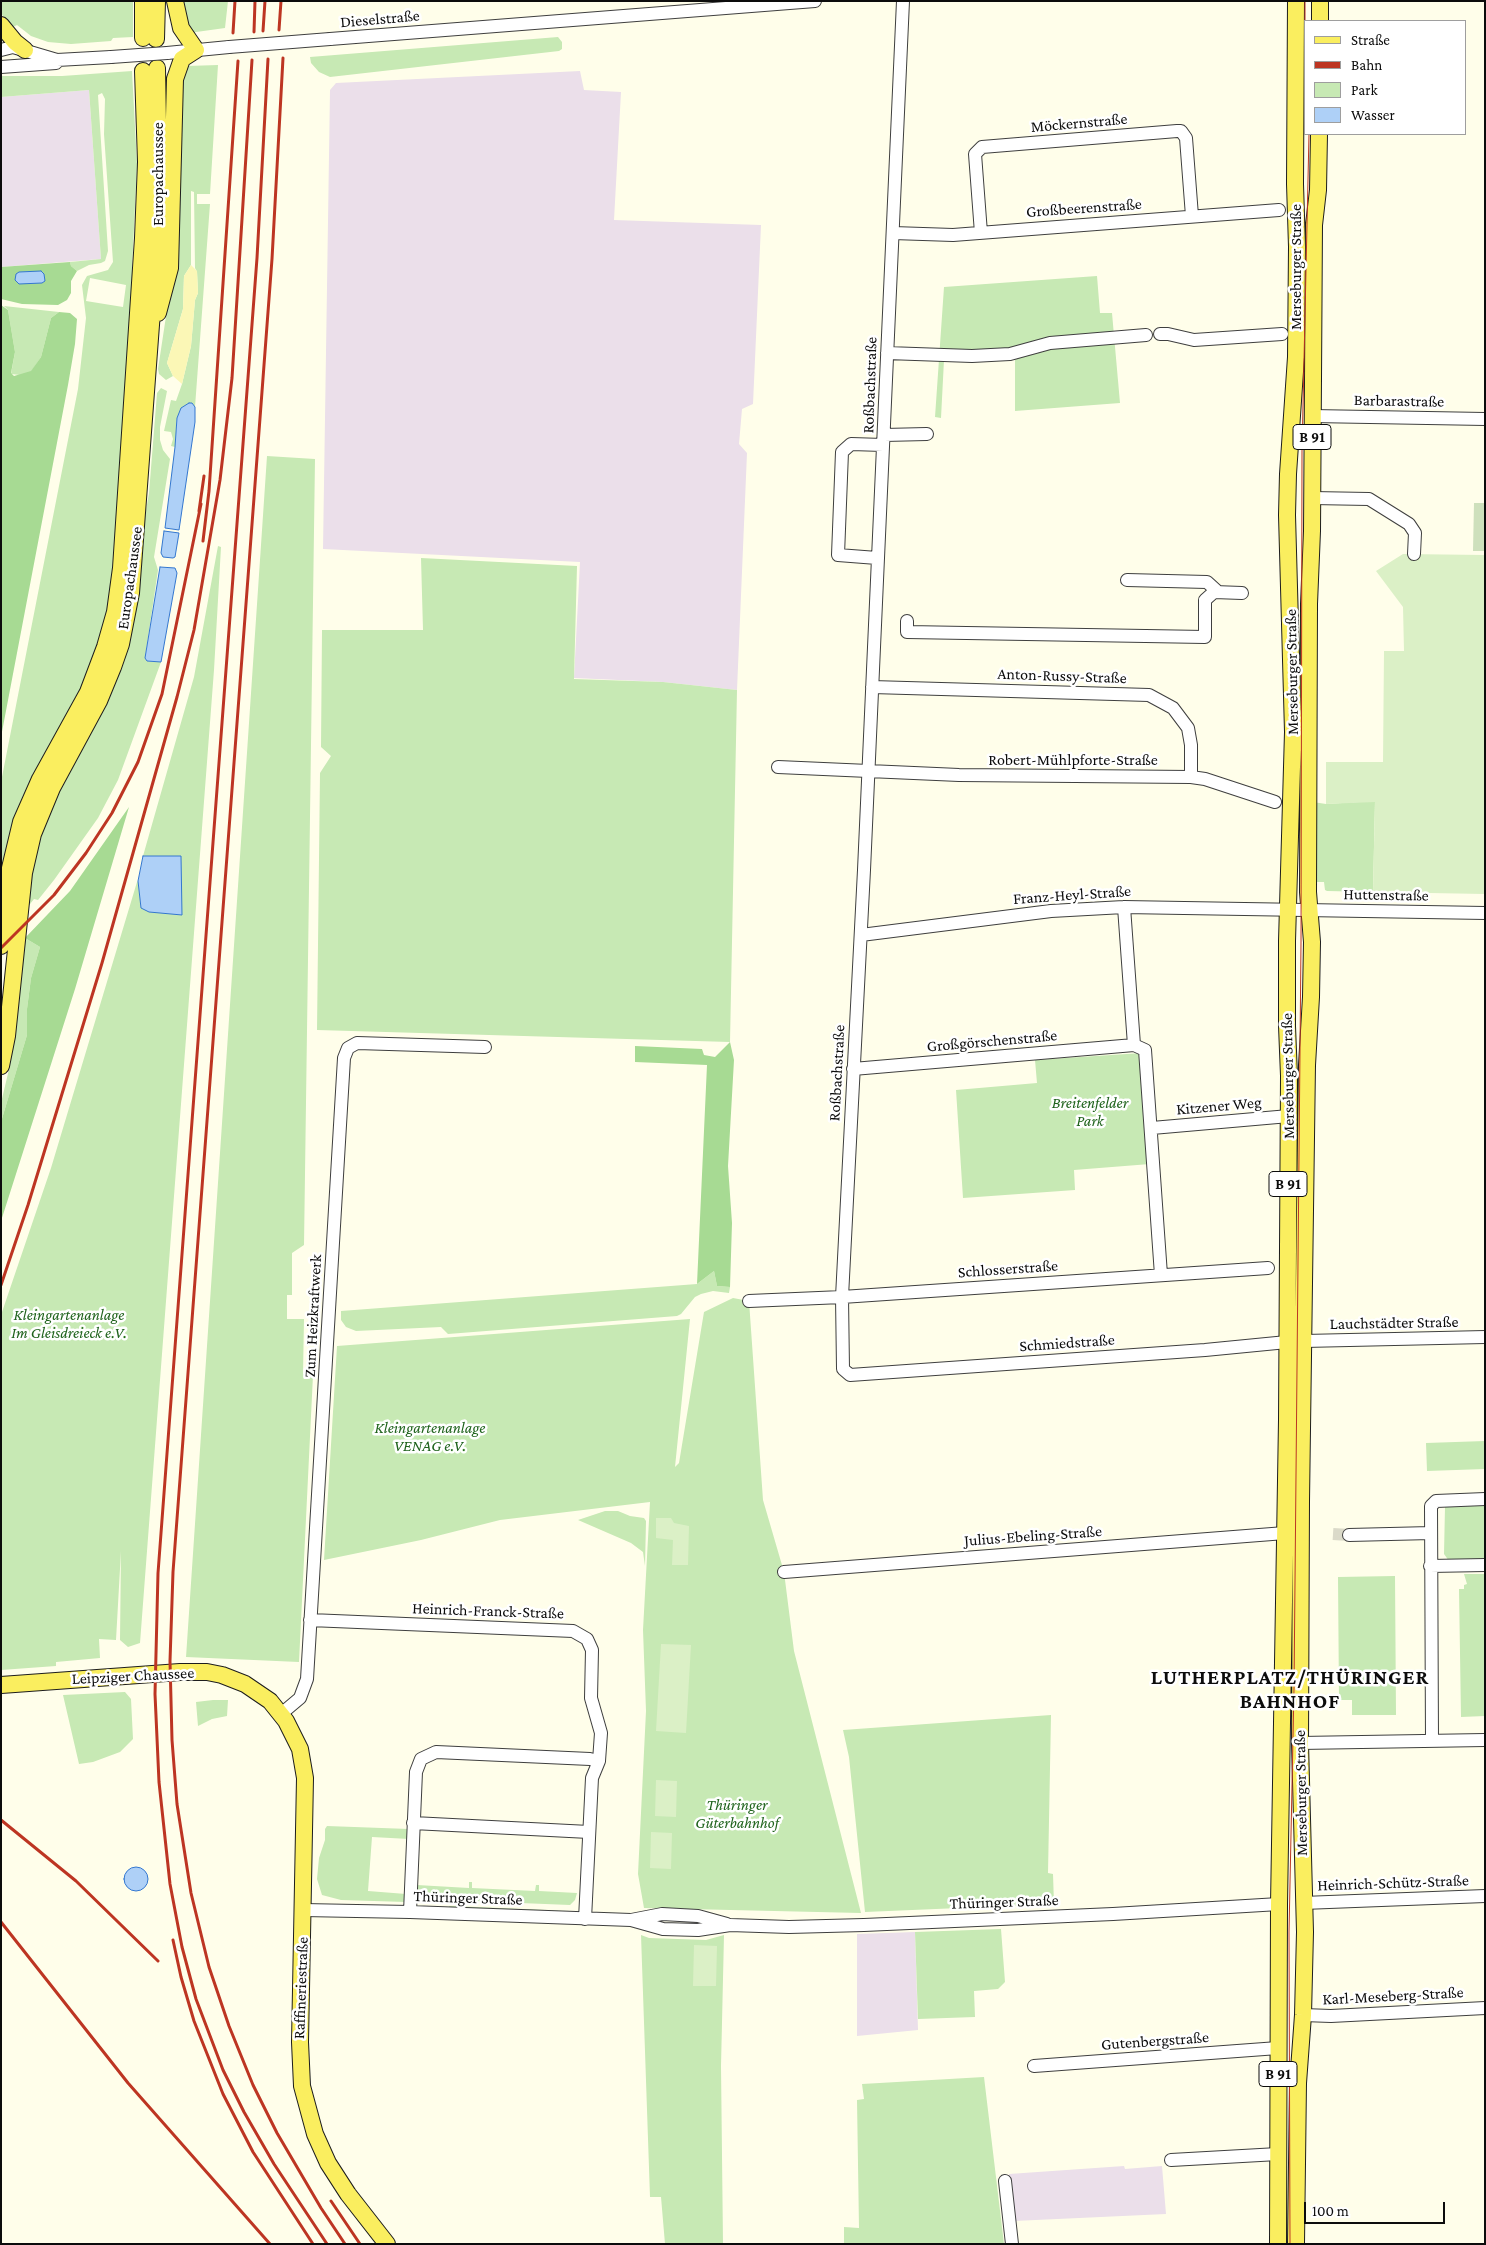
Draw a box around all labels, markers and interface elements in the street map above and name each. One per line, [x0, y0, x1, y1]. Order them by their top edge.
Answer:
street label: Dieselstraße [339, 6, 421, 32]
legend [1304, 20, 1466, 135]
text: Straße [1351, 32, 1390, 48]
text: Bahn [1351, 57, 1382, 73]
text: Park [1351, 82, 1378, 98]
text: Wasser [1351, 107, 1395, 123]
street label: Möckernstraße [1030, 109, 1128, 137]
street label: Europachaussee [148, 122, 168, 226]
street label: Großbeerenstraße [1026, 194, 1142, 222]
street label: Merseburger Straße [1286, 204, 1306, 330]
street label: Roßbachstraße [859, 336, 881, 434]
street label: Barbarastraße [1354, 391, 1444, 411]
road number: B 91 [1293, 424, 1331, 450]
street label: Europachaussee [113, 525, 147, 631]
street label: Merseburger Straße [1281, 609, 1303, 735]
street label: Anton-Russy-Straße [997, 664, 1127, 688]
street label: Robert-Mühlpforte-Straße [988, 750, 1158, 770]
street label: Franz-Heyl-Straße [1012, 881, 1132, 909]
street label: Huttenstraße [1343, 885, 1429, 905]
street label: Merseburger Straße [1277, 1013, 1299, 1139]
street label: Roßbachstraße [825, 1024, 849, 1122]
street label: Großgörschenstraße [926, 1026, 1058, 1056]
park label: Breitenfelder Park [1052, 1093, 1128, 1131]
street label: Kitzener Weg [1176, 1093, 1262, 1119]
road number: B 91 [1269, 1172, 1307, 1196]
street label: Zum Heizkraftwerk [300, 1254, 326, 1378]
street label: Schlosserstraße [957, 1256, 1059, 1282]
park label: Kleingartenanlage Im Gleisdreieck e.V. [11, 1305, 127, 1343]
street label: Lauchstädter Straße [1329, 1312, 1459, 1334]
street label: Schmiedstraße [1019, 1330, 1115, 1356]
park label: Kleingartenanlage VENAG e.V. [375, 1418, 485, 1456]
street label: Julius-Ebeling-Straße [963, 1522, 1103, 1550]
street label: Heinrich-Franck-Straße [412, 1599, 564, 1623]
street label: Leipziger Chaussee [71, 1663, 195, 1689]
district label: LUTHERPLATZ/THÜRINGER BAHNHOF [1148, 1665, 1432, 1715]
street label: Merseburger Straße [1290, 1730, 1312, 1856]
park label: Thüringer Güterbahnhof [695, 1795, 779, 1833]
street label: Heinrich-Schütz-Straße [1317, 1871, 1469, 1895]
street label: Thüringer Straße [413, 1887, 523, 1909]
street label: Thüringer Straße [949, 1891, 1059, 1913]
street label: Raffineriestraße [290, 1937, 312, 2039]
street label: Karl-Meseberg-Straße [1322, 1983, 1464, 2009]
street label: Gutenbergstraße [1100, 2028, 1210, 2054]
road number: B 91 [1259, 2062, 1297, 2086]
scale bar [1306, 2192, 1447, 2224]
text: 100 m [1312, 2203, 1349, 2219]

